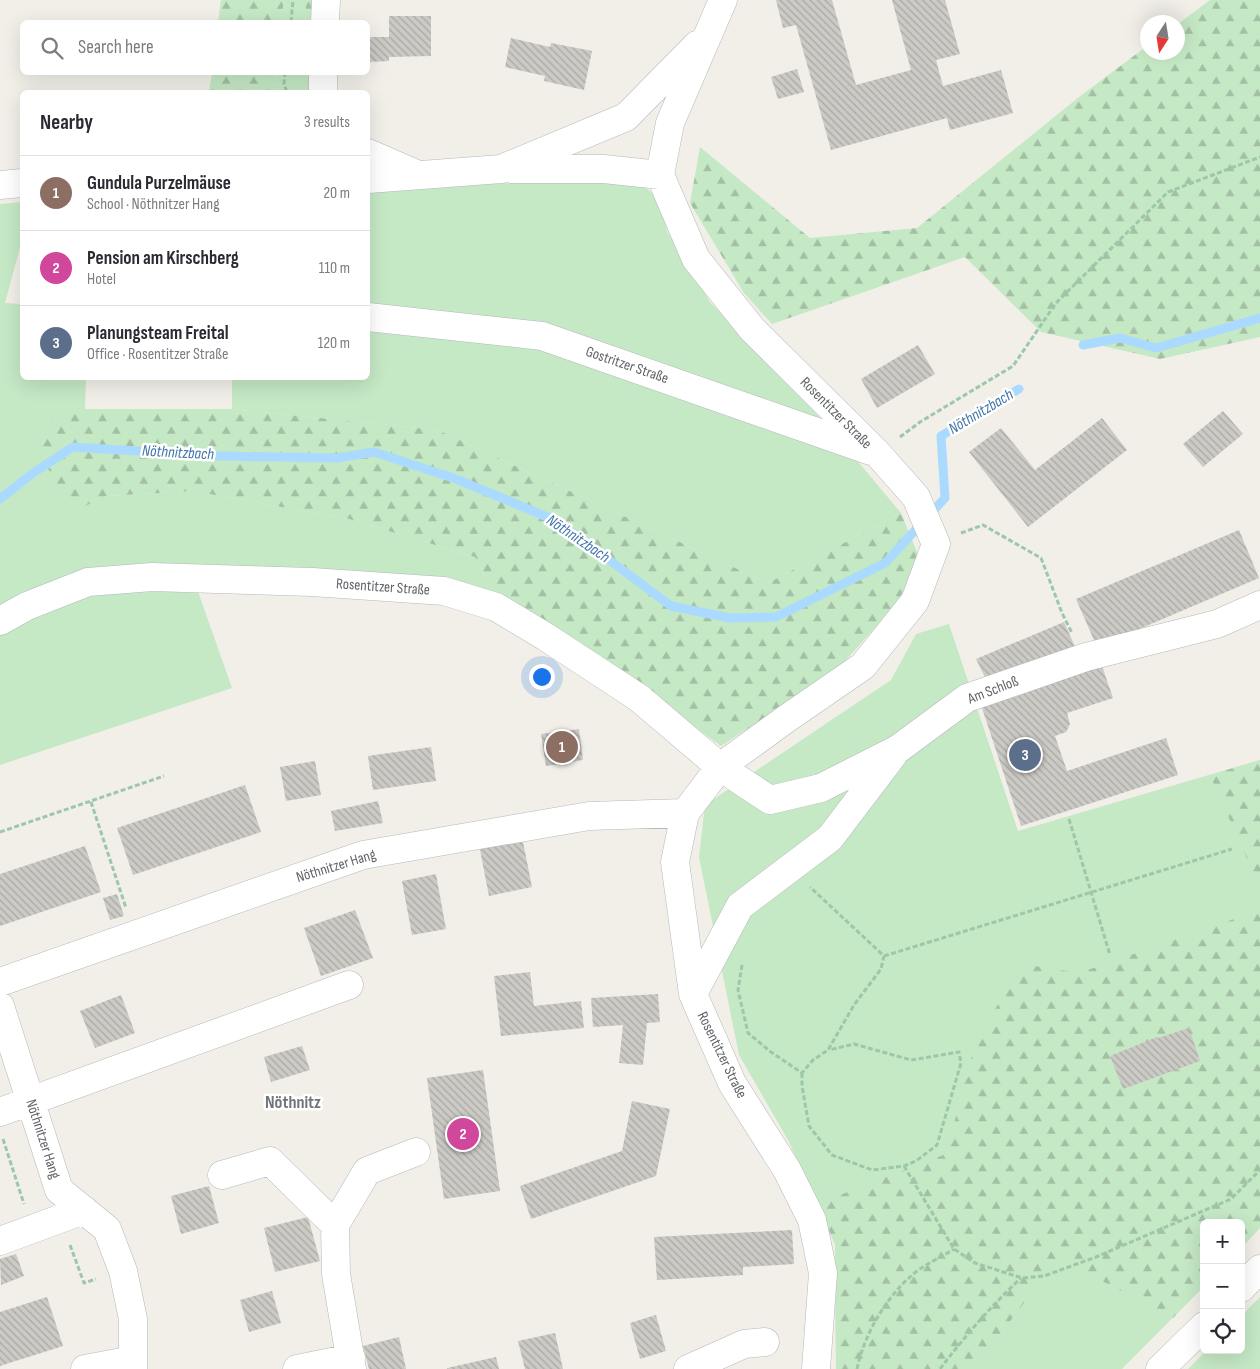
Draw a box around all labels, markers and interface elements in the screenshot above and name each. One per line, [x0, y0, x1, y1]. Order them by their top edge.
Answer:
north arrow [1140, 15, 1185, 60]
search box [20, 20, 370, 75]
icon: search [38, 34, 66, 62]
text: Search here [78, 36, 154, 59]
text: Nearby [40, 110, 93, 135]
text: 3 results [304, 113, 350, 132]
text: Gundula Purzelmäuse [87, 172, 231, 195]
text: 1 [53, 184, 59, 203]
text: 20 m [323, 184, 350, 203]
text: School · Nöthnitzer Hang [87, 195, 220, 214]
text: Pension am Kirschberg [87, 247, 239, 270]
text: 2 [52, 259, 60, 278]
text: 110 m [319, 259, 350, 278]
text: Hotel [87, 270, 116, 289]
text: Planungsteam Freital [87, 322, 229, 345]
text: 3 [52, 334, 60, 353]
text: 120 m [318, 334, 350, 353]
street label: Gostritzer Straße [583, 342, 671, 388]
text: Office · Rosentitzer Straße [87, 345, 228, 364]
street label: Rosentitzer Straße [796, 373, 876, 453]
water label: Nöthnitzbach [945, 385, 1017, 439]
water label: Nöthnitzbach [142, 442, 215, 464]
water label: Nöthnitzbach [543, 511, 613, 567]
street label: Rosentitzer Straße [335, 574, 431, 600]
your location [529, 664, 555, 690]
street label: Am Schloß [964, 672, 1021, 709]
pin: 1 [546, 728, 578, 766]
pin: 3 [1009, 736, 1041, 774]
street label: Nöthnitzer Hang [294, 845, 378, 887]
street label: Rosentitzer Straße [693, 1009, 751, 1101]
district label: Nöthnitz [265, 1092, 321, 1113]
street label: Nöthnitzer Hang [21, 1097, 65, 1181]
pin: 2 [447, 1115, 479, 1153]
map controls [1200, 1219, 1245, 1354]
button: + [1200, 1219, 1245, 1264]
button: − [1200, 1264, 1245, 1309]
button: locate [1200, 1309, 1245, 1354]

